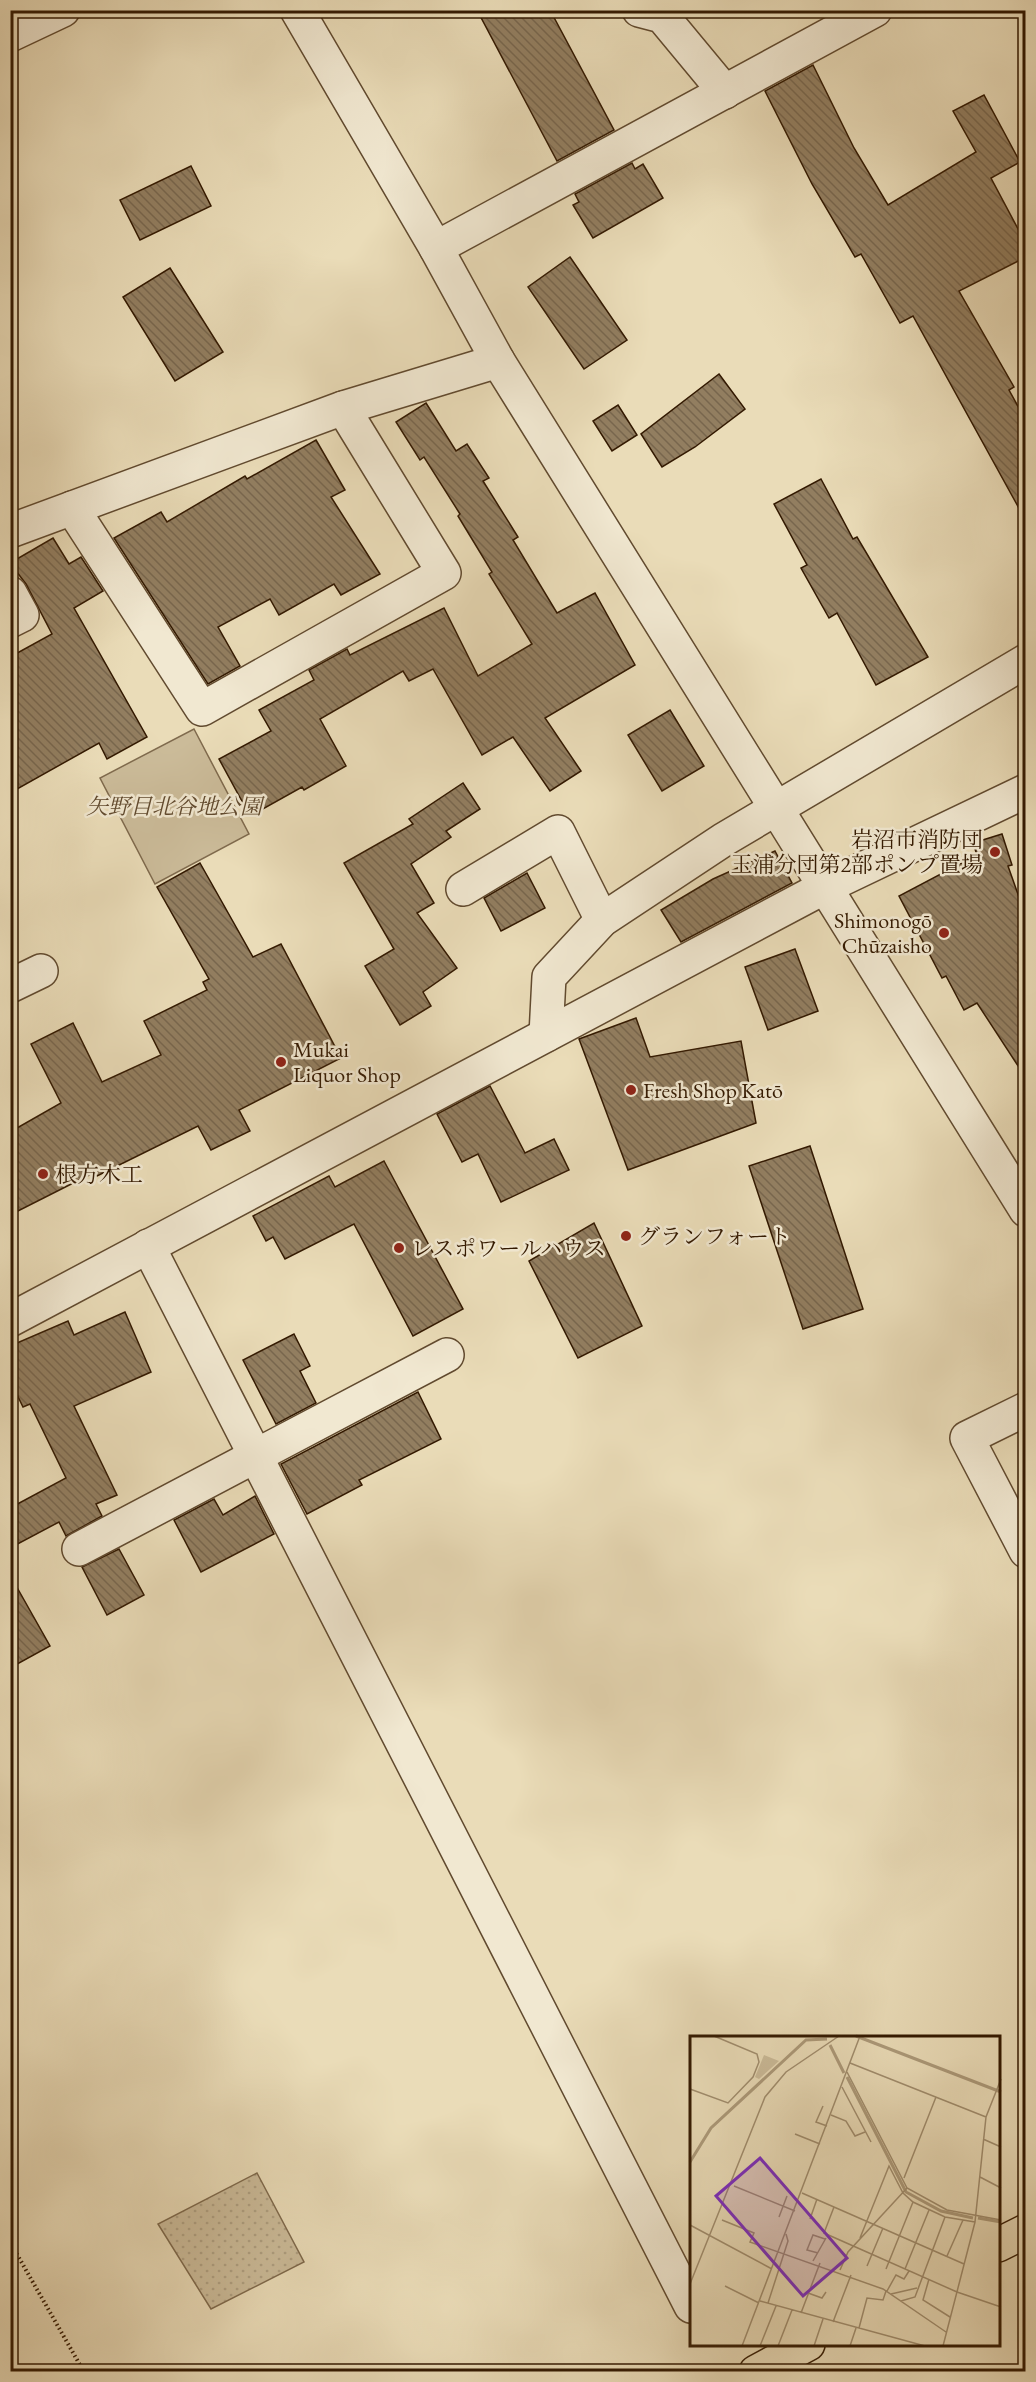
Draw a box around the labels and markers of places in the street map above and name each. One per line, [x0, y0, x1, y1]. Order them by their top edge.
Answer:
place label: 岩沼市消防団 玉浦分団第2部ポンプ置場 [730, 825, 983, 879]
marker: 岩沼市消防団 玉浦分団第2部ポンプ置場 [988, 845, 1002, 859]
place label: Shimonogō Chūzaisho [834, 906, 932, 960]
marker: Shimonogō Chūzaisho [937, 926, 951, 940]
place label: Mukai Liquor Shop [293, 1035, 401, 1089]
marker: Mukai Liquor Shop [274, 1055, 288, 1069]
place label: Fresh Shop Katō [643, 1076, 783, 1105]
marker: Fresh Shop Katō [624, 1083, 638, 1097]
place label: 根方木工 [55, 1160, 143, 1189]
marker: 根方木工 [36, 1167, 50, 1181]
place label: グランフォート [638, 1222, 791, 1251]
marker: グランフォート [619, 1229, 633, 1243]
place label: レスポワールハウス [411, 1234, 606, 1263]
marker: レスポワールハウス [392, 1241, 406, 1255]

